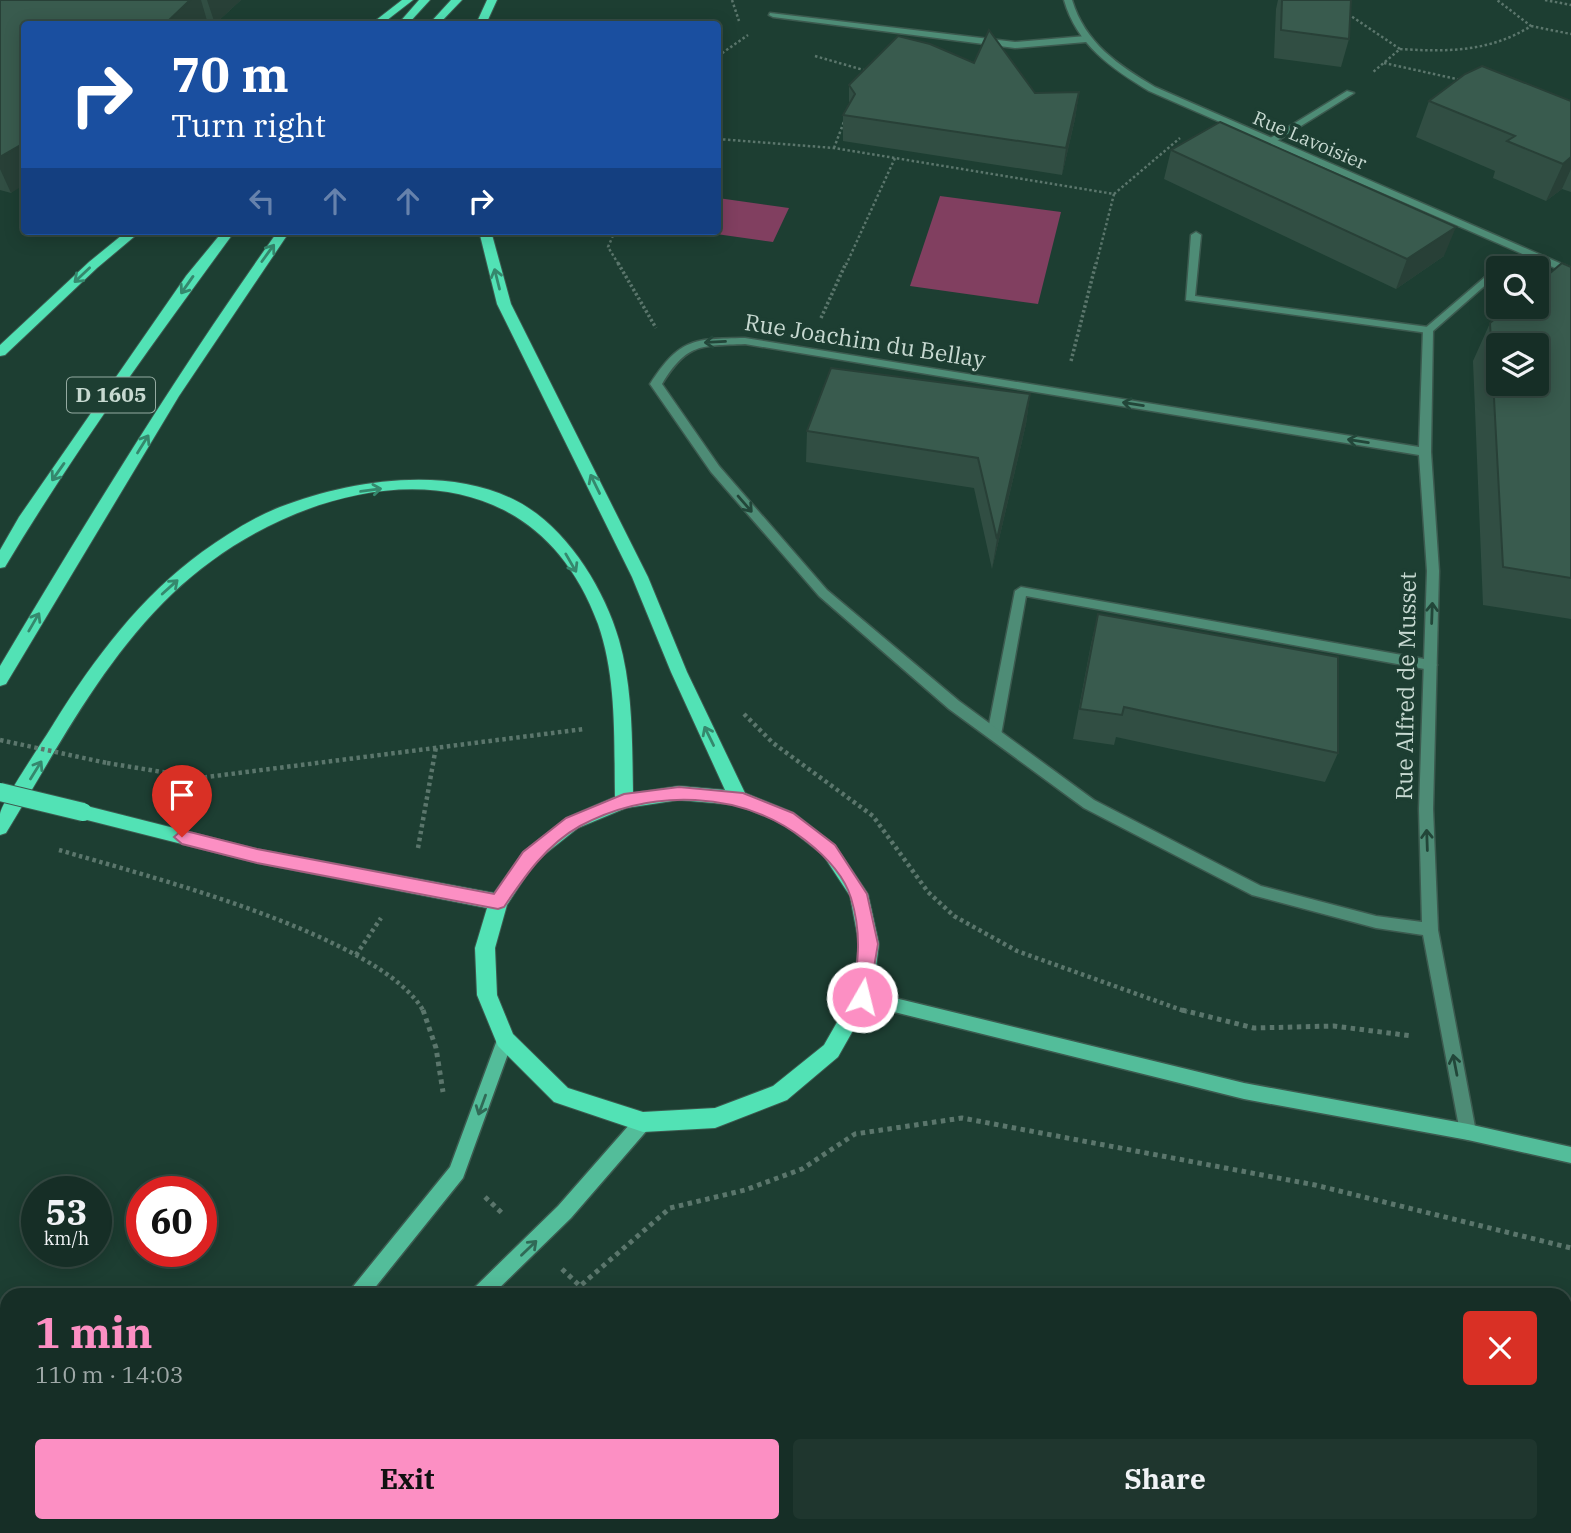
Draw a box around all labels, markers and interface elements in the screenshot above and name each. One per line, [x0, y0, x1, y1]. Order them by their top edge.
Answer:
text: 70 m [171, 42, 289, 105]
icon: right [56, 49, 147, 140]
text: Turn right [171, 104, 326, 146]
street label: Rue Lavoisier [1250, 105, 1371, 175]
icon: left [243, 182, 281, 220]
icon: ahead [316, 182, 354, 220]
icon: ahead [389, 182, 427, 220]
icon: right [462, 182, 500, 220]
one-way arrow [260, 244, 275, 263]
map controls [1486, 256, 1549, 396]
button: search [1486, 256, 1549, 319]
one-way arrow [74, 266, 92, 282]
one-way arrow [490, 268, 503, 290]
one-way arrow [180, 275, 195, 294]
street label: Rue Joachim du Bellay [742, 306, 989, 374]
button: layers [1486, 333, 1549, 396]
one-way arrow [704, 336, 727, 349]
road number: D 1605 [67, 378, 155, 412]
one-way arrow [1122, 397, 1145, 410]
one-way arrow [137, 434, 151, 454]
one-way arrow [1347, 434, 1370, 447]
one-way arrow [51, 462, 65, 481]
one-way arrow [587, 474, 601, 495]
one-way arrow [359, 483, 382, 496]
one-way arrow [737, 494, 753, 512]
one-way arrow [564, 552, 578, 572]
street label: Rue Alfred de Musset [1388, 572, 1422, 800]
one-way arrow [161, 579, 179, 595]
one-way arrow [1425, 602, 1438, 625]
one-way arrow [28, 612, 41, 633]
one-way arrow [701, 726, 715, 747]
one-way arrow [30, 760, 44, 780]
pin [152, 765, 212, 837]
icon: arrive [163, 776, 201, 814]
one-way arrow [1420, 829, 1434, 852]
position arrow [825, 960, 899, 1034]
one-way arrow [1448, 1054, 1461, 1077]
one-way arrow [474, 1093, 487, 1115]
speed limit sign: 60 [126, 1176, 217, 1267]
text: 53 [45, 1189, 88, 1235]
text: km/h [44, 1227, 89, 1250]
one-way arrow [521, 1240, 538, 1257]
text: 1 min [35, 1305, 153, 1360]
button: close [1463, 1311, 1537, 1385]
text: 110 m · 14:03 [35, 1359, 184, 1389]
button: Exit [35, 1439, 779, 1519]
button: Share [793, 1439, 1537, 1519]

